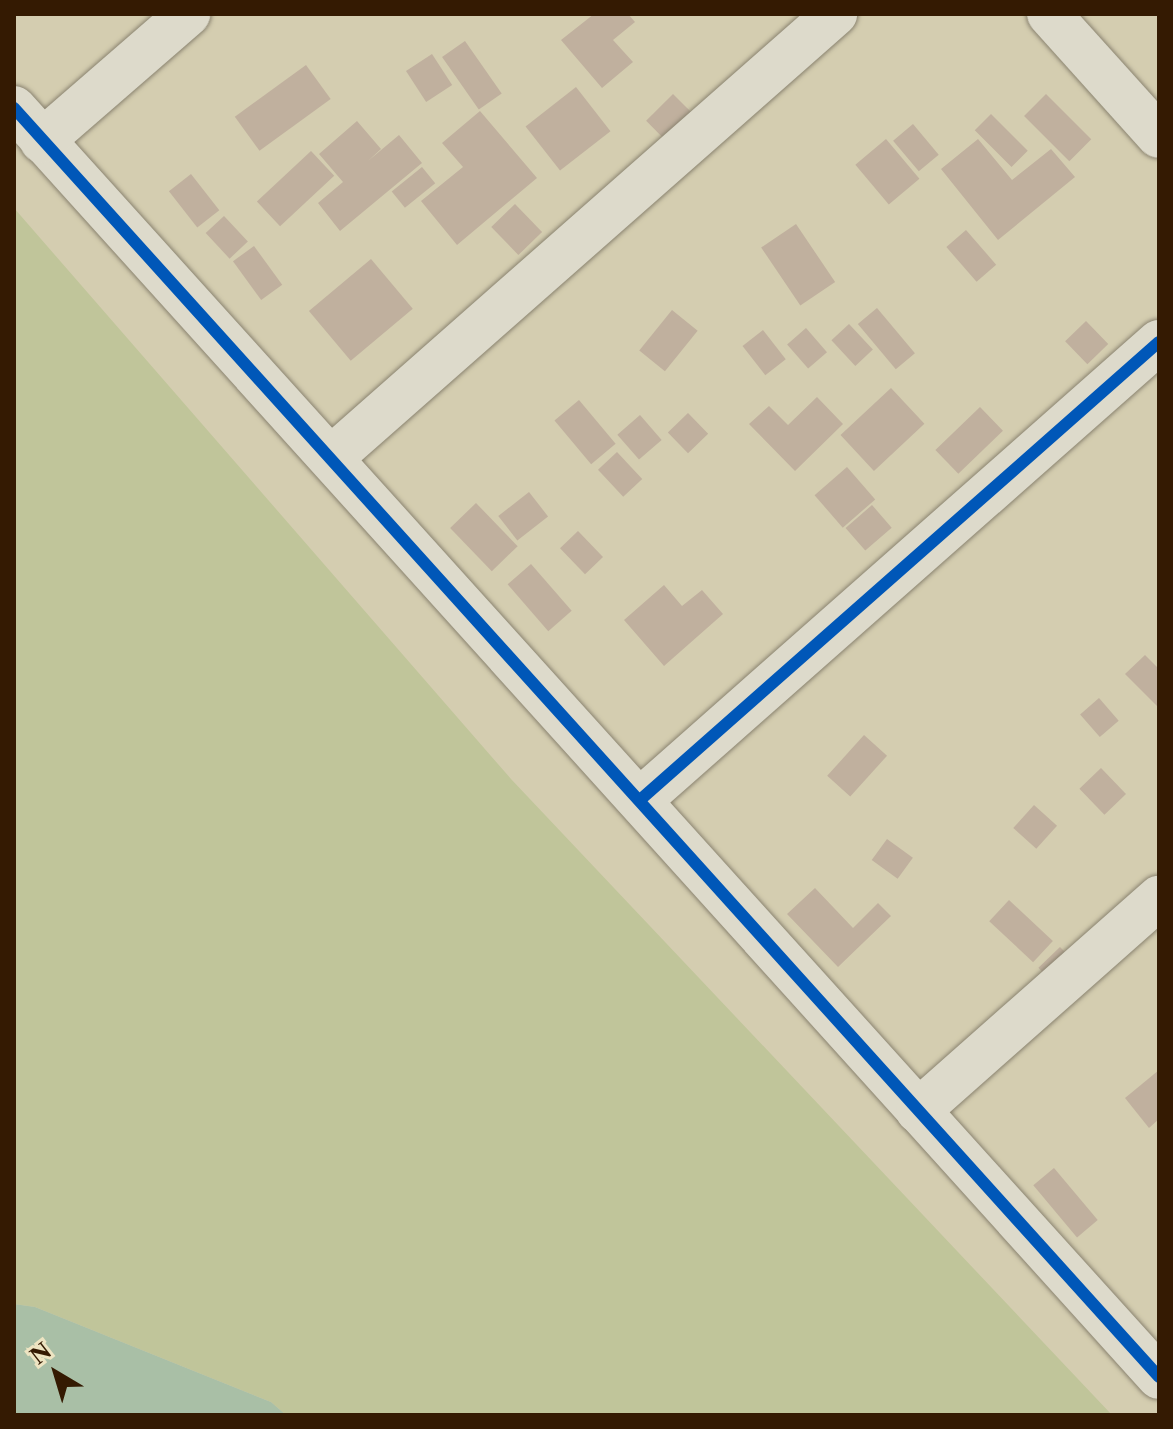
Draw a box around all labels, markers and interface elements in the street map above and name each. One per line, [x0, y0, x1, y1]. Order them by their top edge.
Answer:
north arrow [16, 1333, 96, 1413]
text: N [25, 1337, 57, 1370]

